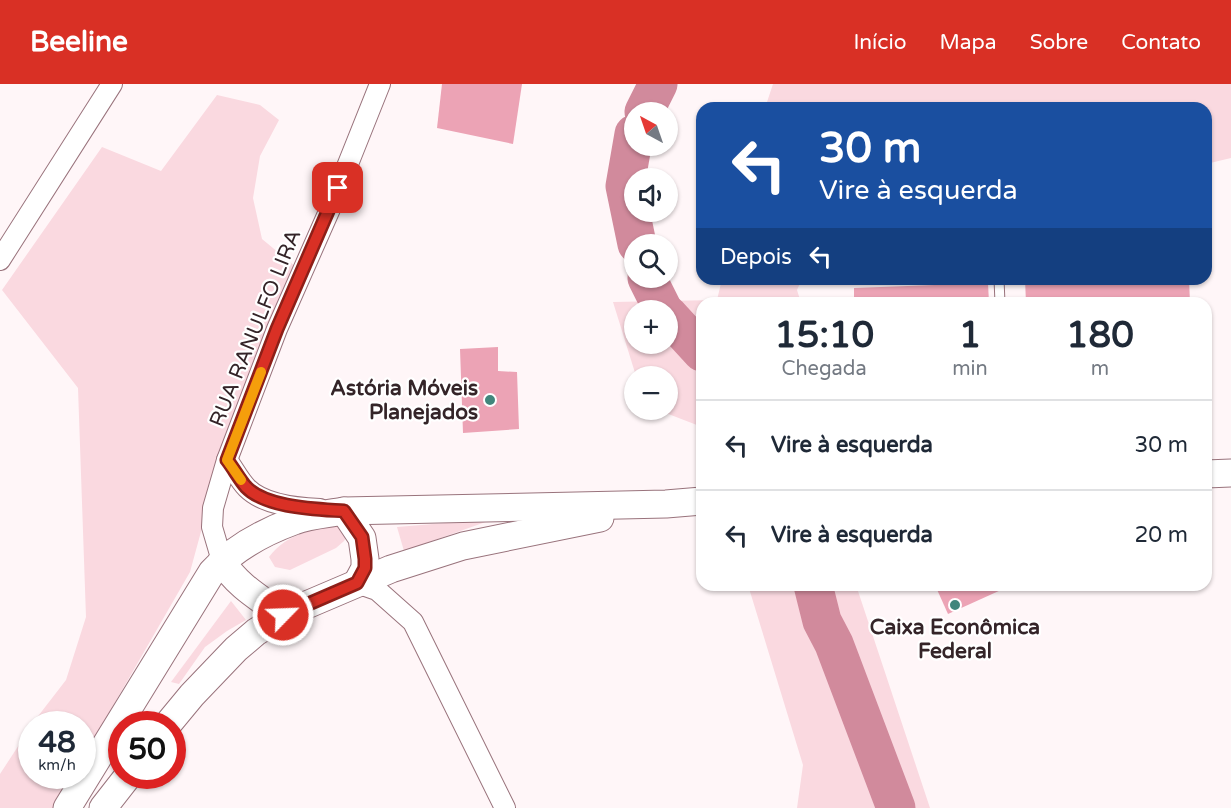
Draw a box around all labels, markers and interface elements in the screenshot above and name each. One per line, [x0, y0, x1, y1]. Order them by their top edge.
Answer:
text: Beeline [30, 25, 128, 59]
text: Início [854, 30, 906, 55]
text: Mapa [939, 30, 997, 55]
text: Sobre [1030, 30, 1088, 55]
text: Contato [1121, 30, 1201, 55]
north arrow [624, 102, 678, 156]
map controls [624, 102, 678, 420]
text: 30 m [819, 123, 921, 174]
icon: left [720, 126, 798, 204]
pin [312, 162, 363, 213]
button: sound [624, 168, 678, 222]
icon: arrive [321, 171, 354, 204]
text: Vire à esquerda [819, 174, 1018, 207]
street label: RUA RANULFO LIRA [204, 226, 307, 431]
button: search [624, 234, 678, 288]
icon: left [804, 240, 837, 273]
text: Depois [720, 244, 792, 270]
button: + [624, 300, 678, 354]
text: 15:10 [774, 314, 874, 357]
text: 1 [959, 314, 981, 357]
text: 180 [1066, 314, 1134, 357]
text: Chegada [782, 357, 867, 381]
text: min [952, 357, 988, 381]
text: m [1091, 357, 1109, 381]
button: − [624, 366, 678, 420]
place label: Astória Móveis Planejados [330, 376, 478, 425]
marker: Astória Móveis Planejados [483, 393, 497, 407]
icon: left [720, 429, 753, 462]
text: Vire à esquerda [771, 432, 933, 458]
text: 30 m [1134, 432, 1188, 458]
icon: left [720, 519, 753, 552]
text: Vire à esquerda [771, 522, 933, 548]
text: 20 m [1134, 522, 1188, 548]
position arrow [251, 583, 315, 647]
marker: Caixa Econômica Federal [948, 598, 962, 612]
place label: Caixa Econômica Federal [870, 615, 1040, 664]
speed limit sign: 50 [108, 711, 186, 789]
text: 48 [38, 724, 76, 761]
text: km/h [38, 756, 76, 774]

